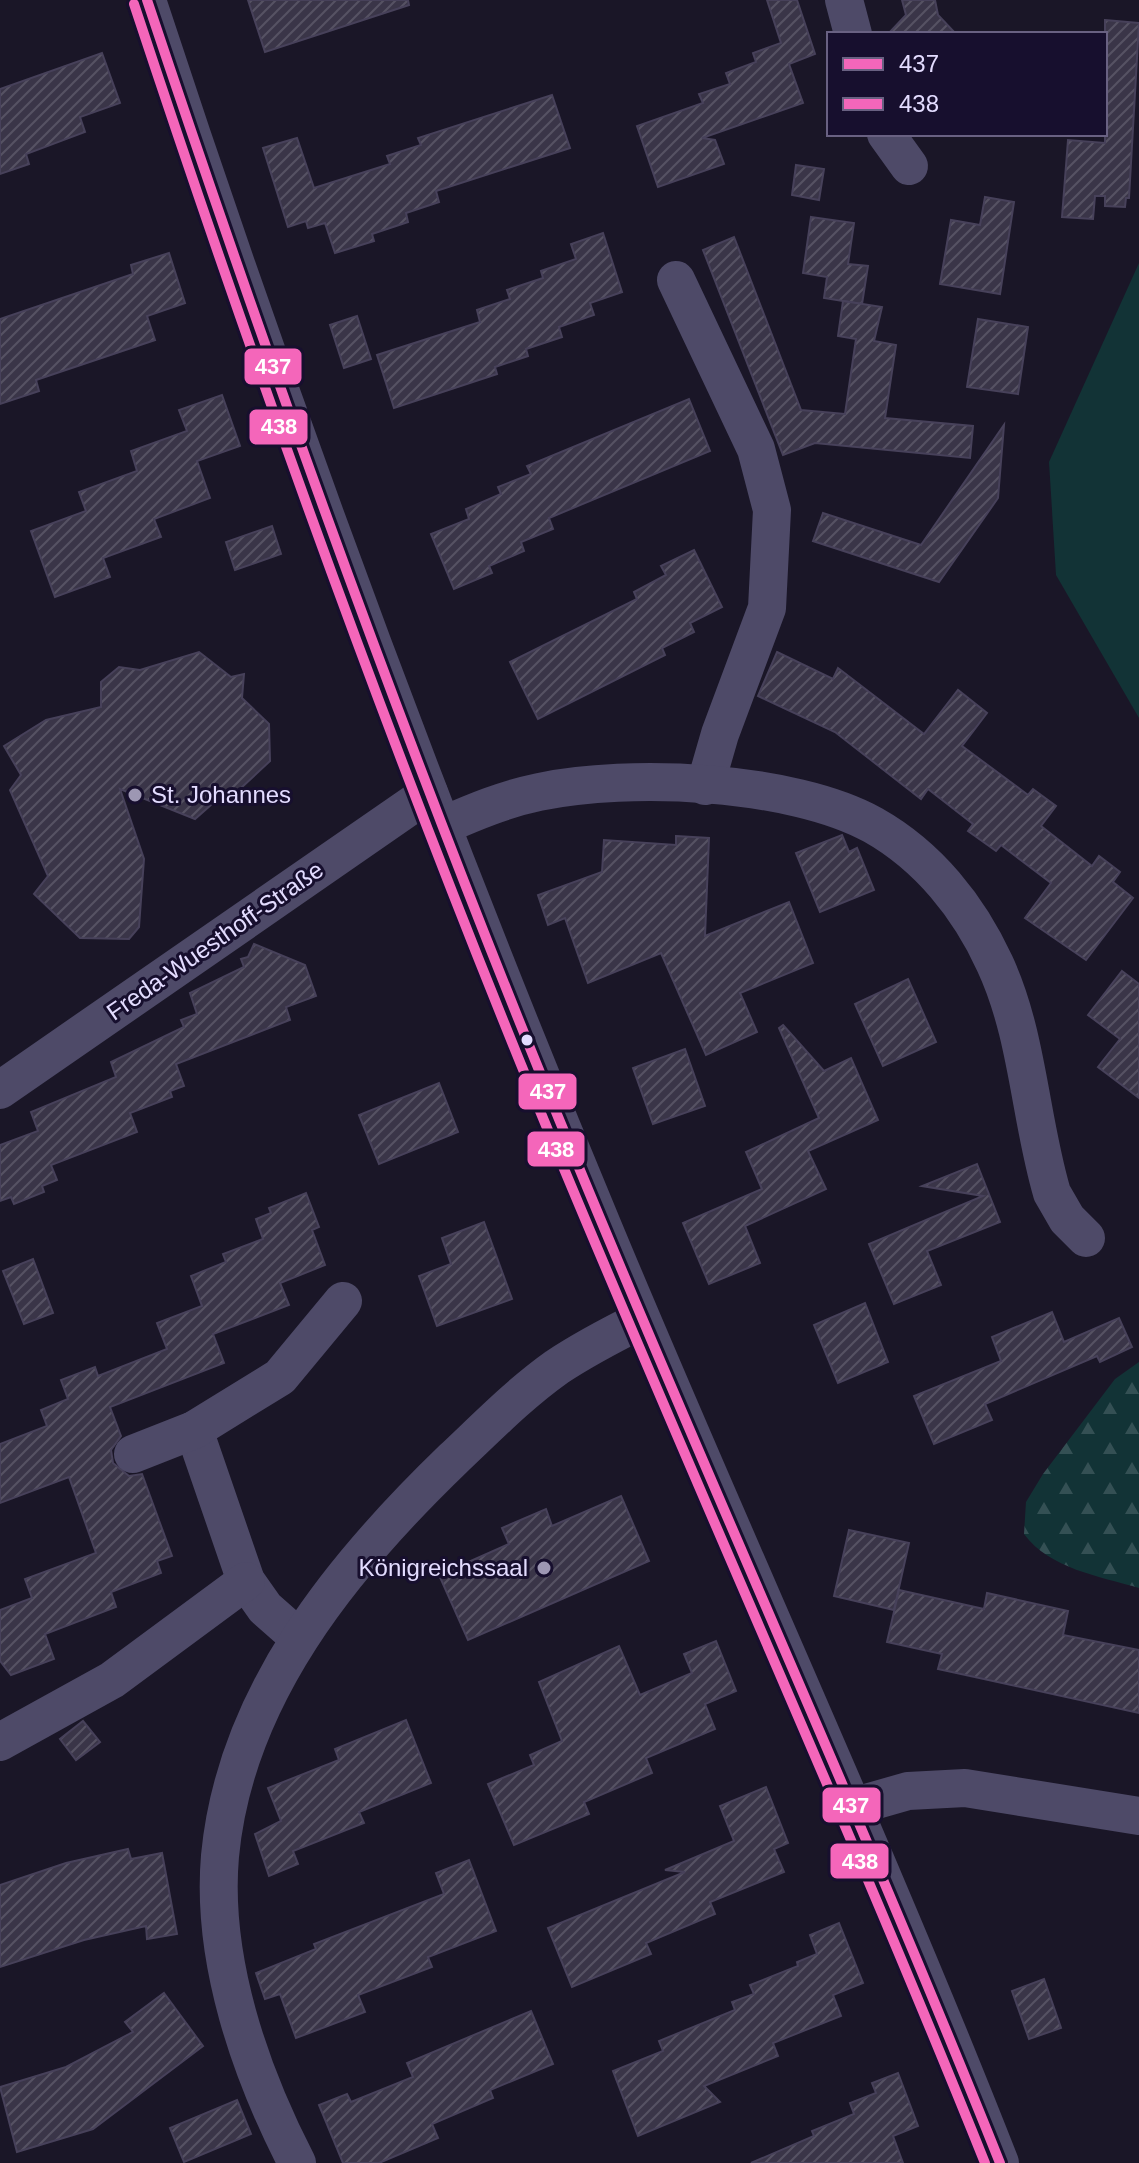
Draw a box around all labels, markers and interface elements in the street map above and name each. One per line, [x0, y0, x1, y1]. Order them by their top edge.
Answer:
legend [827, 32, 1107, 136]
text: 437 [899, 50, 939, 77]
text: 438 [899, 90, 939, 117]
line badge: 437 [243, 347, 303, 386]
text: 437 [255, 354, 291, 379]
line badge: 438 [248, 408, 309, 446]
text: 438 [261, 414, 297, 439]
place label: St. Johannes [151, 781, 291, 808]
marker: St. Johannes [126, 786, 144, 804]
street label: Freda-Wuesthoff-Straße [101, 856, 328, 1026]
unlabelled marker [519, 1032, 535, 1048]
line badge: 437 [517, 1072, 578, 1111]
text: 437 [530, 1079, 566, 1104]
line badge: 438 [526, 1130, 586, 1168]
text: 438 [538, 1137, 574, 1162]
place label: Königreichssaal [359, 1554, 528, 1581]
marker: Königreichssaal [535, 1559, 553, 1577]
line badge: 437 [821, 1786, 882, 1824]
text: 437 [833, 1793, 869, 1818]
line badge: 438 [829, 1842, 890, 1880]
text: 438 [842, 1849, 878, 1874]

